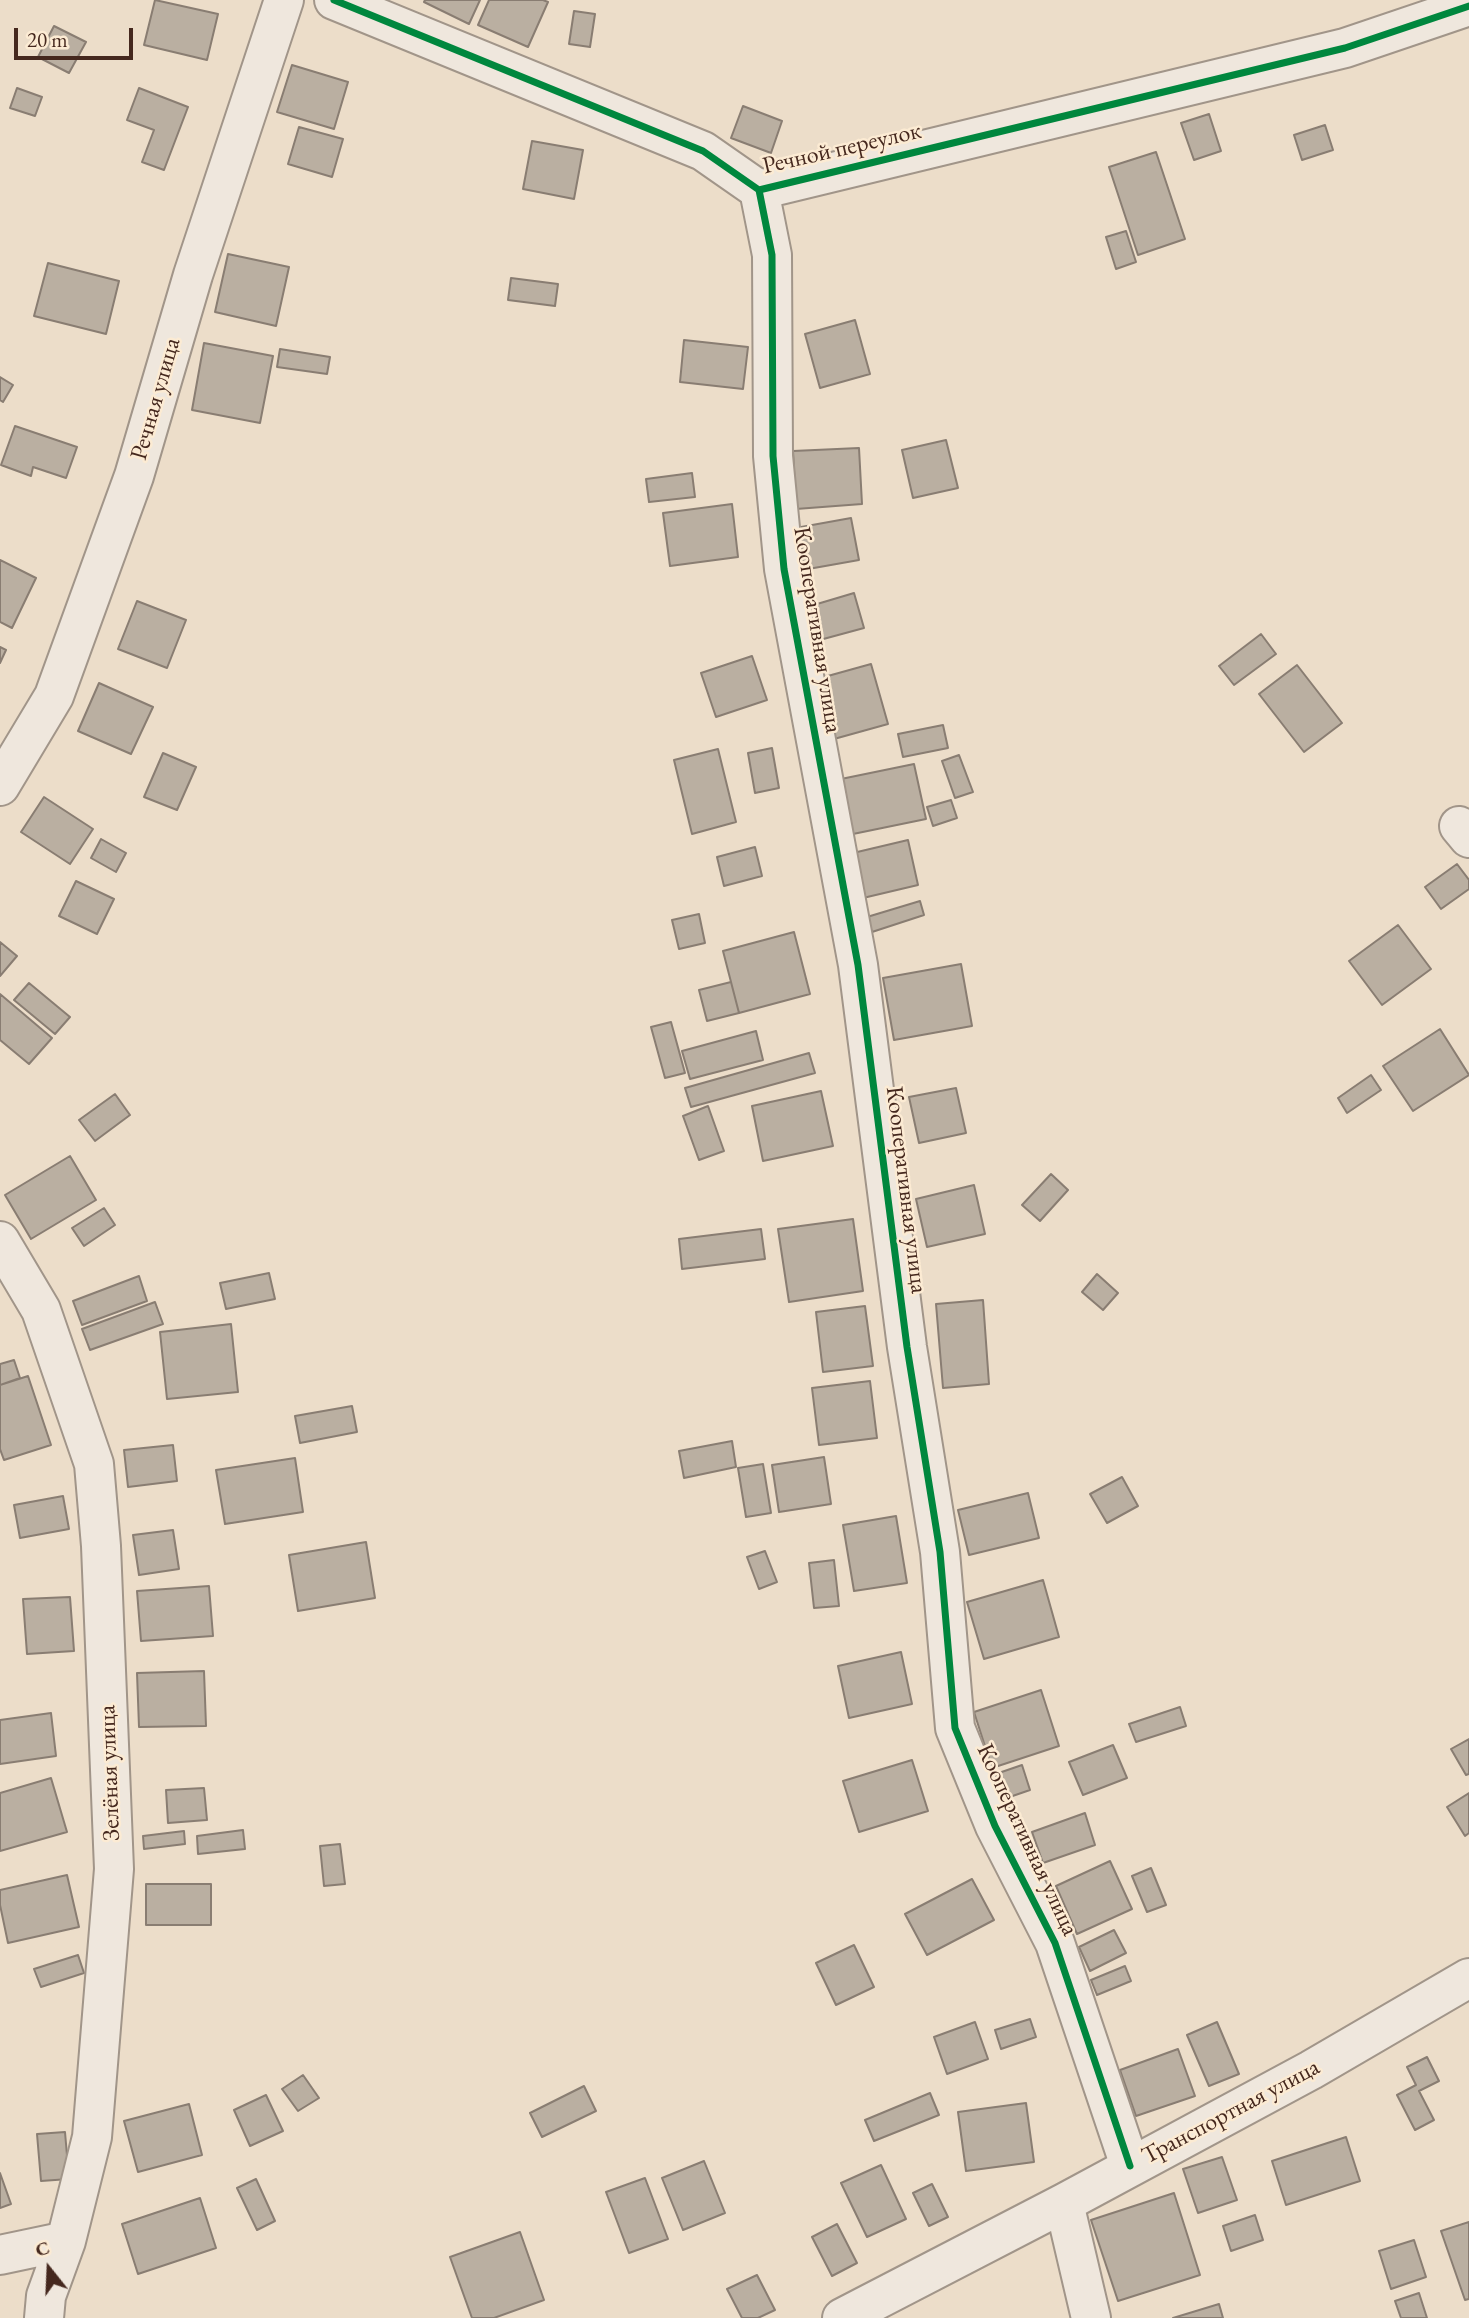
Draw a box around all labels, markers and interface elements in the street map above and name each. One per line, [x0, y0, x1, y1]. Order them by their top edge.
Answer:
scale bar [18, 14, 136, 58]
text: 20 m [27, 26, 68, 53]
street label: Речной переулок [760, 117, 924, 181]
street label: Речная улица [125, 335, 187, 463]
street label: Кооперативная улица [786, 525, 848, 735]
street label: Кооперативная улица [879, 1085, 933, 1295]
street label: Зелёная улица [93, 1704, 127, 1842]
street label: Кооперативная улица [970, 1739, 1084, 1941]
street label: Транспортная улица [1137, 2053, 1325, 2171]
north arrow [14, 2234, 84, 2304]
text: С [32, 2235, 53, 2263]

